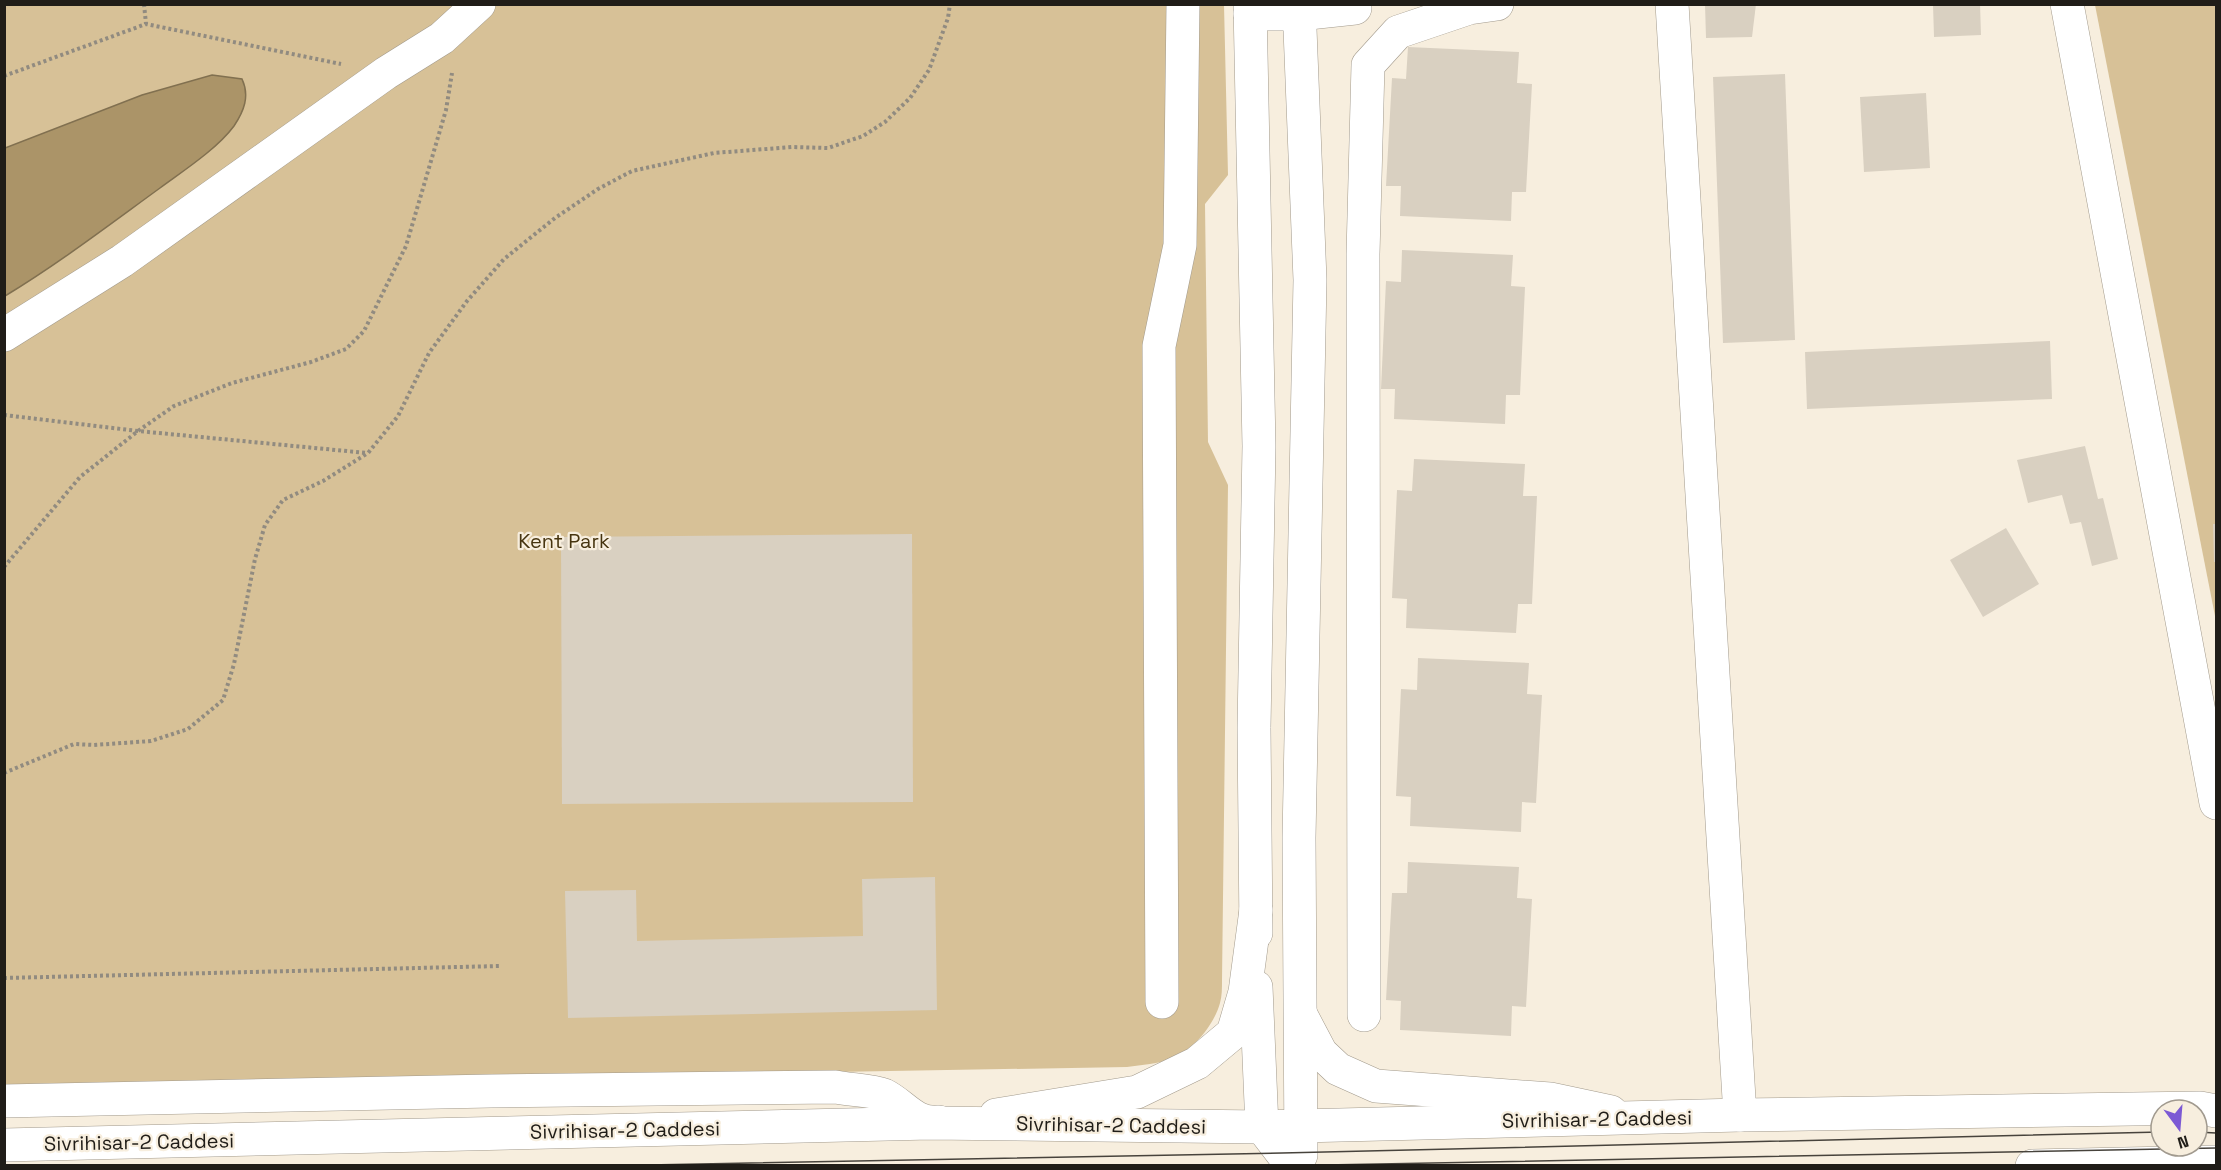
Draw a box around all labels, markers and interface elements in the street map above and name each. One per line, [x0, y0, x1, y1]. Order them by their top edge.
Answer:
park label: Kent Park [518, 528, 610, 554]
north arrow [2149, 1098, 2209, 1158]
street label: Sivrihisar-2 Caddesi [1502, 1104, 1692, 1134]
street label: Sivrihisar-2 Caddesi [1016, 1110, 1206, 1140]
street label: Sivrihisar-2 Caddesi [530, 1115, 720, 1145]
street label: Sivrihisar-2 Caddesi [44, 1127, 234, 1157]
text: N [2175, 1130, 2191, 1154]

